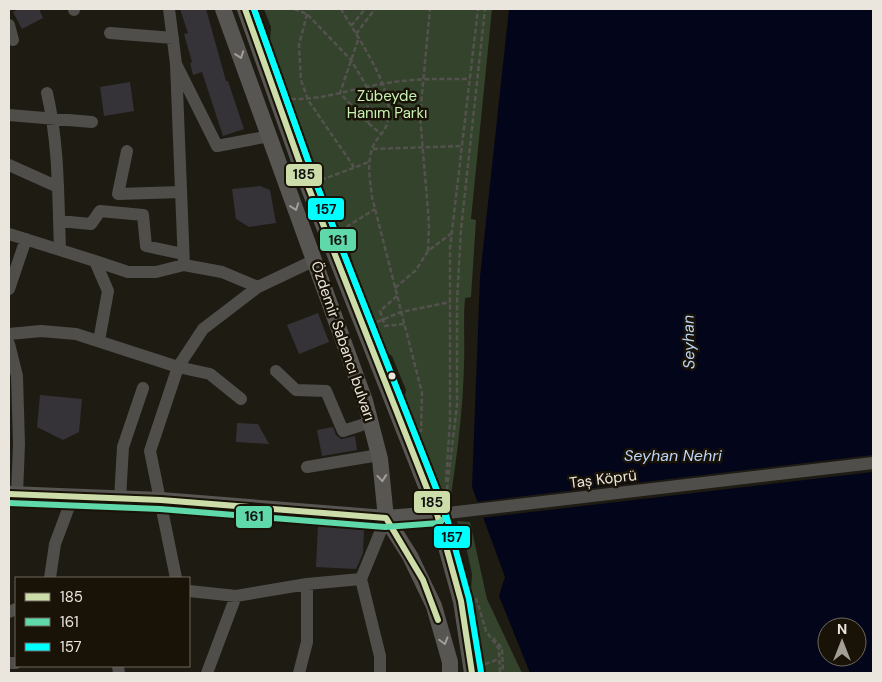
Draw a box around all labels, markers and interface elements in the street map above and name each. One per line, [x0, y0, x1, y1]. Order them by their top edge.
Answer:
one-way arrow [234, 50, 244, 58]
park label: Zübeyde Hanım Parkı [347, 86, 427, 123]
line badge: 185 [285, 163, 323, 187]
text: 185 [293, 165, 315, 183]
line badge: 157 [307, 197, 345, 221]
text: 157 [315, 200, 337, 218]
one-way arrow [290, 202, 300, 211]
line badge: 161 [319, 228, 357, 252]
text: 161 [328, 231, 348, 249]
street label: Özdemir Sabancı bulvarı [306, 258, 380, 424]
water label: Seyhan [678, 315, 699, 369]
unlabelled marker [387, 371, 397, 381]
water label: Seyhan Nehri [624, 445, 723, 466]
street label: Taș Köprü [568, 465, 638, 493]
one-way arrow [376, 474, 387, 482]
line badge: 185 [413, 490, 451, 514]
text: 185 [421, 493, 443, 511]
line badge: 161 [235, 505, 273, 529]
text: 161 [244, 507, 264, 525]
line badge: 157 [433, 525, 471, 549]
text: 157 [441, 528, 463, 546]
legend [15, 577, 190, 667]
text: 185 [60, 587, 83, 607]
text: 161 [60, 612, 79, 632]
north arrow [817, 617, 867, 667]
text: N [837, 620, 847, 638]
one-way arrow [439, 636, 449, 644]
text: 157 [60, 637, 82, 657]

